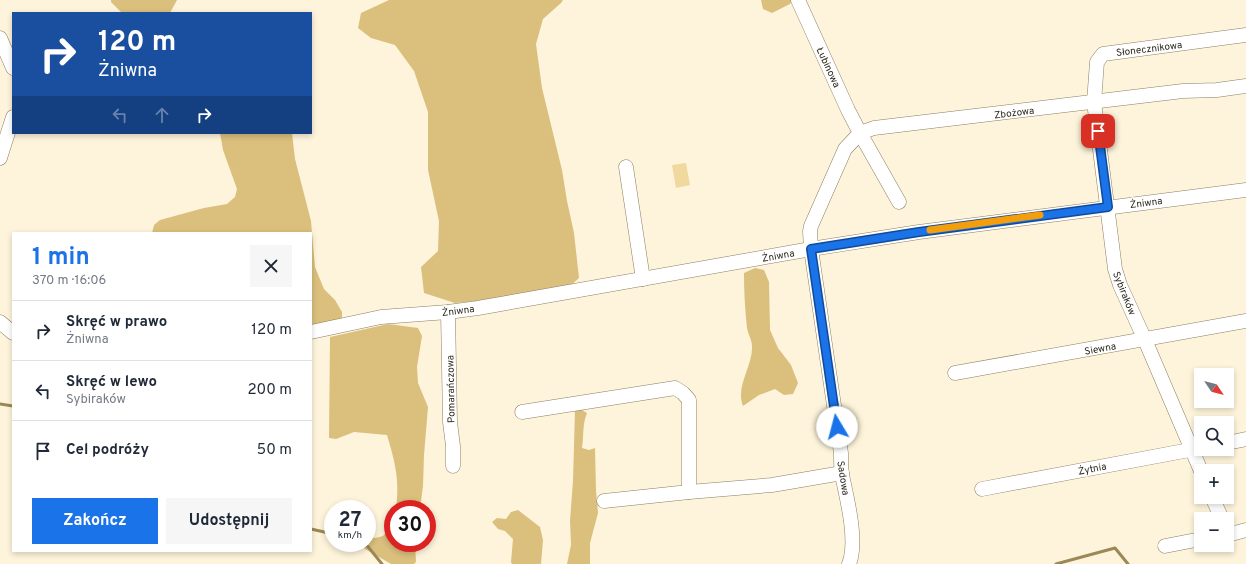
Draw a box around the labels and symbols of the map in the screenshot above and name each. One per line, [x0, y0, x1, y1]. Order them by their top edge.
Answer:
street label: Słonecznikowa [1115, 39, 1183, 60]
street label: Łubinowa [813, 45, 843, 90]
street label: Zbożowa [993, 105, 1035, 122]
pin [1081, 114, 1115, 148]
street label: Żniwna [1129, 195, 1163, 212]
street label: Żniwna [761, 247, 796, 266]
street label: Sybiraków [1109, 270, 1138, 317]
street label: Żniwna [441, 303, 475, 320]
street label: Siewna [1083, 340, 1117, 359]
street label: Pomarańczowa [444, 355, 459, 423]
north arrow [1194, 368, 1234, 408]
position arrow [816, 406, 858, 448]
street label: Sadowa [833, 460, 852, 496]
street label: Żytnia [1077, 460, 1108, 479]
speed limit sign: 30 [384, 500, 436, 552]

